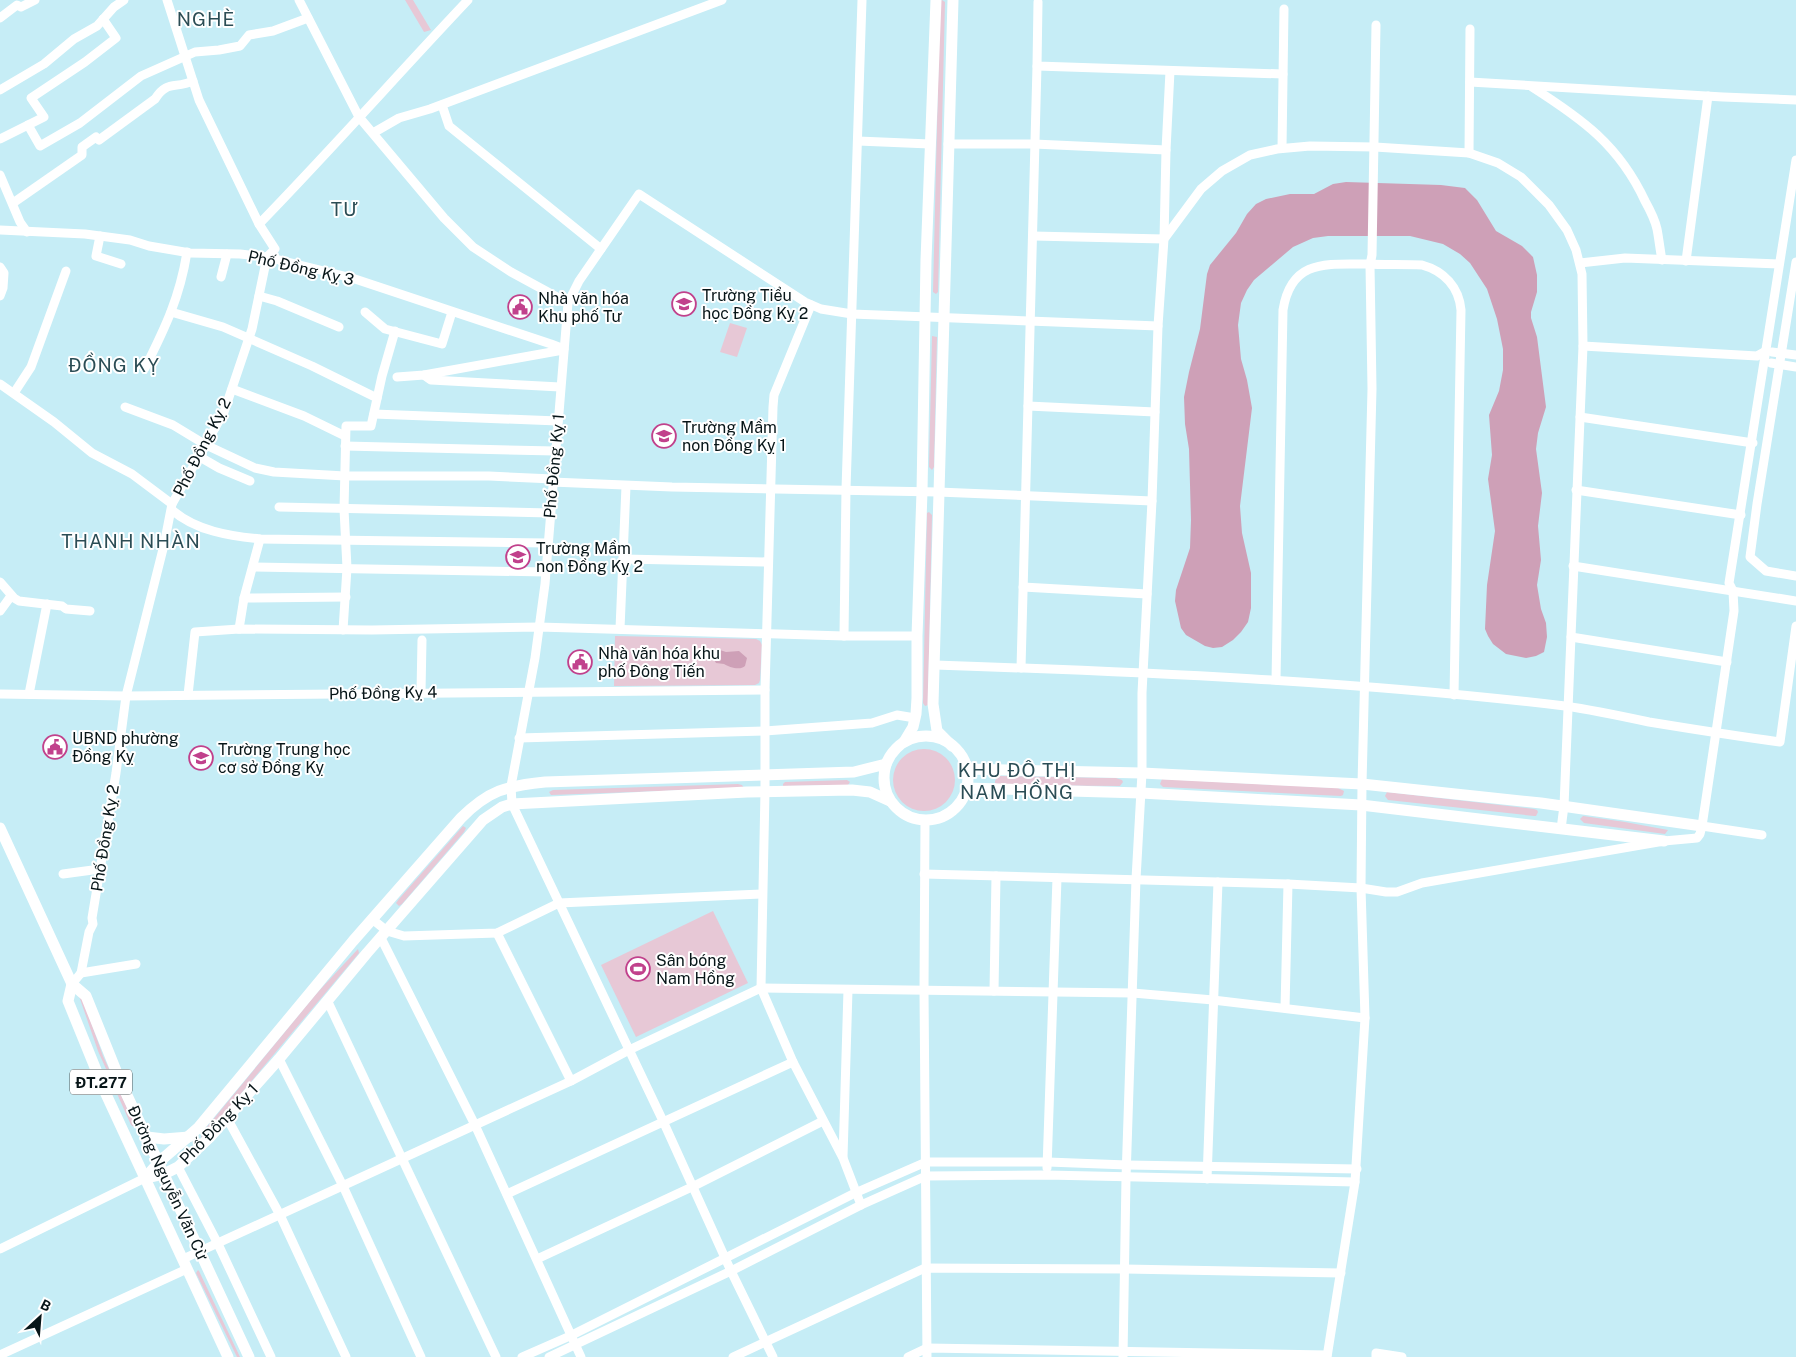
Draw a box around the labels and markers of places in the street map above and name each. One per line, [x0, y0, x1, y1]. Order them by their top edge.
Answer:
place label: Trường Tiểu học Đồng Kỵ 2 [702, 286, 808, 323]
place label: Nhà văn hóa Khu phố Tư [538, 289, 629, 326]
school or university icon: Trường Tiểu học Đồng Kỵ 2 [671, 291, 697, 317]
public building icon: Nhà văn hóa Khu phố Tư [507, 294, 533, 320]
place label: Trường Mầm non Đồng Kỵ 1 [682, 418, 786, 455]
school or university icon: Trường Mầm non Đồng Kỵ 1 [651, 423, 677, 449]
place label: Trường Mầm non Đồng Kỵ 2 [536, 539, 643, 576]
school or university icon: Trường Mầm non Đồng Kỵ 2 [505, 544, 531, 570]
place label: Nhà văn hóa khu phố Đông Tiến [598, 644, 720, 681]
public building icon: Nhà văn hóa khu phố Đông Tiến [567, 649, 593, 675]
place label: UBND phường Đồng Kỵ [72, 729, 179, 766]
public building icon: UBND phường Đồng Kỵ [42, 734, 68, 760]
place label: Trường Trung học cơ sở Đồng Kỵ [218, 740, 351, 777]
school or university icon: Trường Trung học cơ sở Đồng Kỵ [188, 745, 214, 771]
place label: Sân bóng Nam Hồng [656, 951, 735, 988]
sports icon: Sân bóng Nam Hồng [625, 956, 651, 982]

